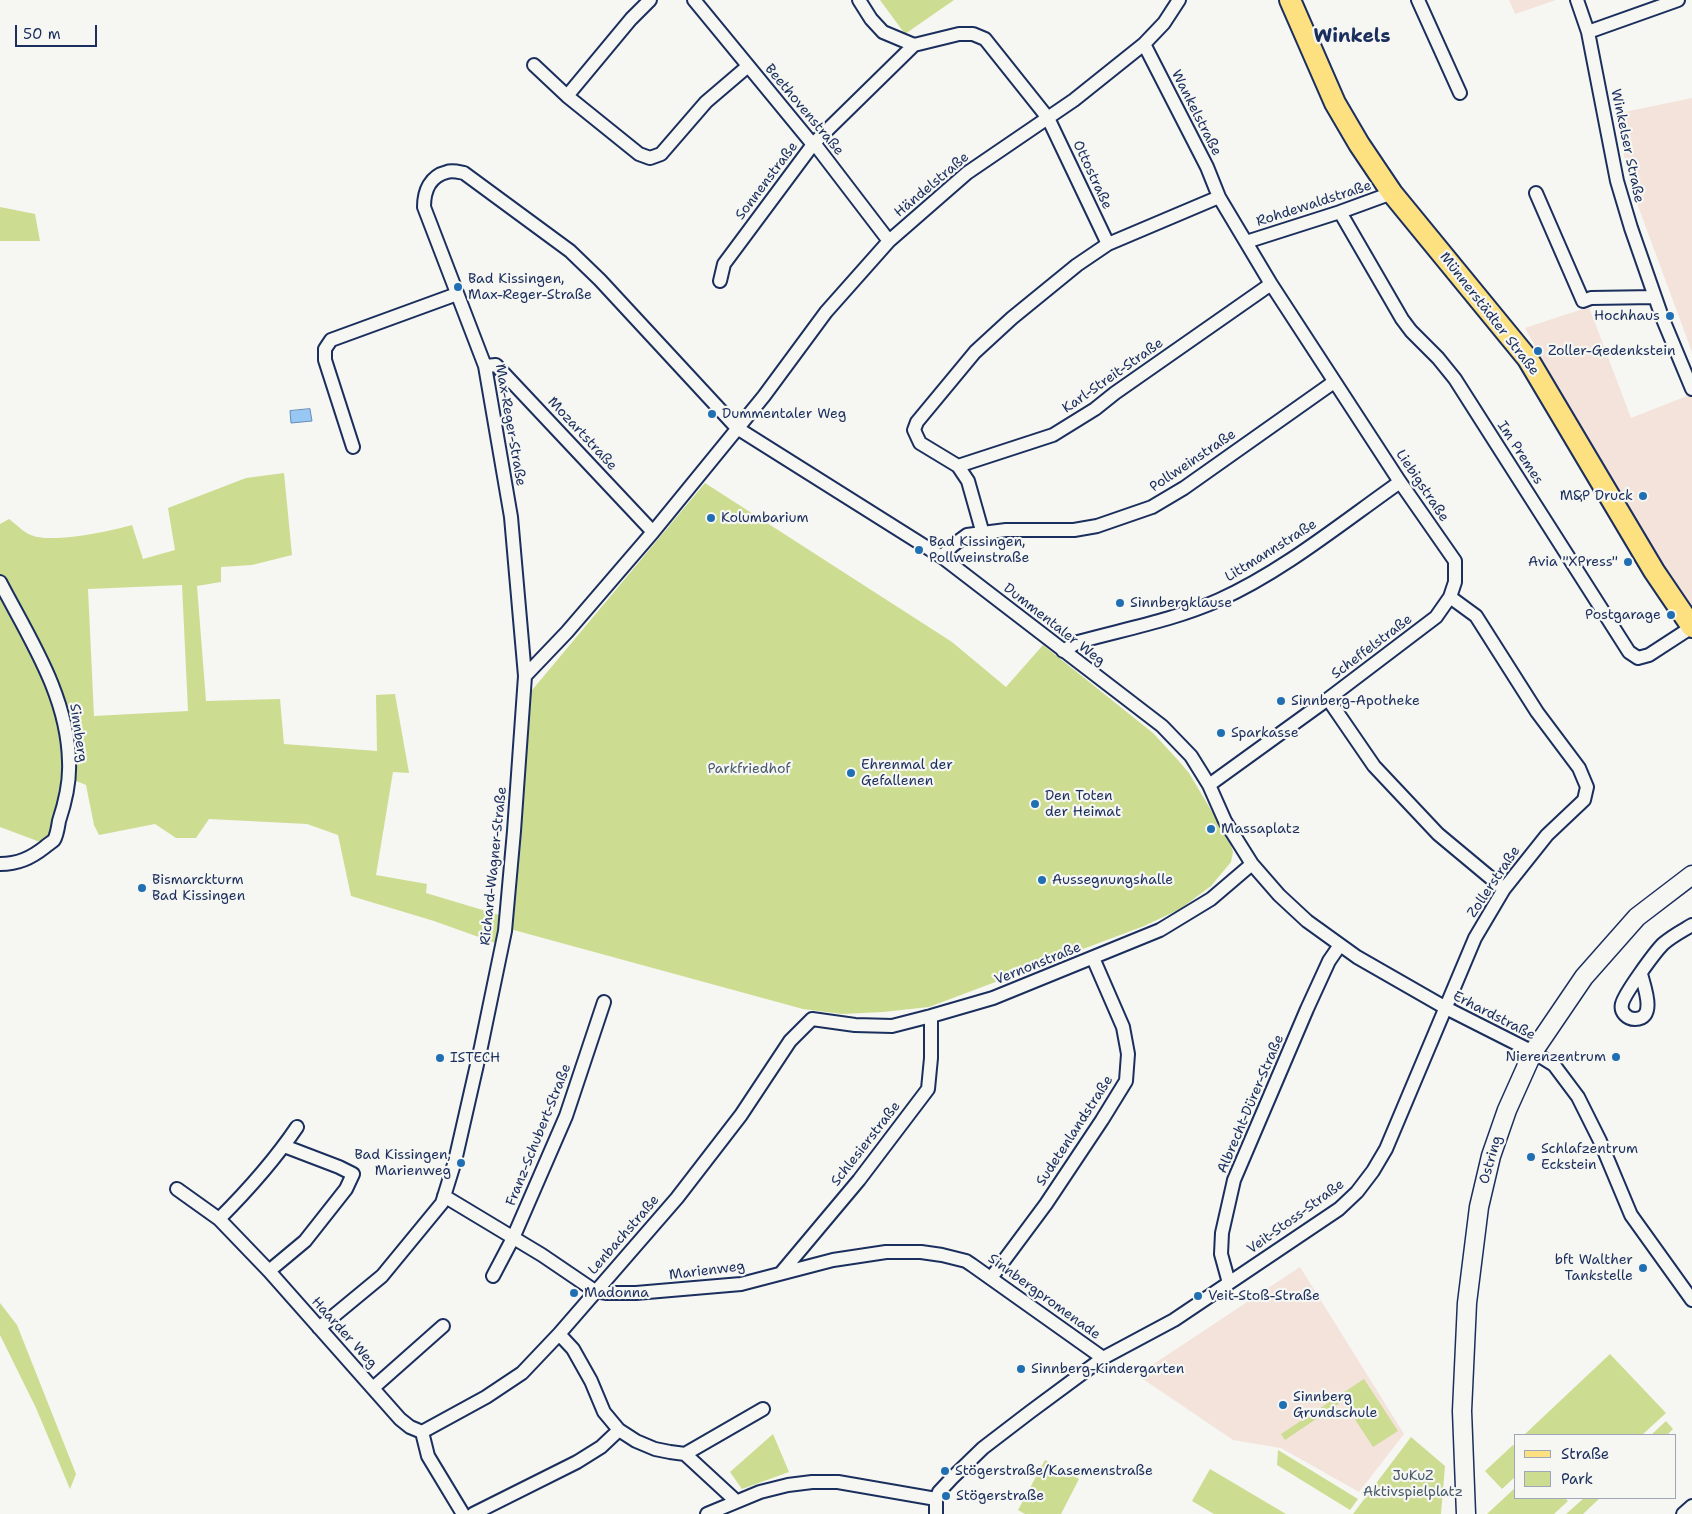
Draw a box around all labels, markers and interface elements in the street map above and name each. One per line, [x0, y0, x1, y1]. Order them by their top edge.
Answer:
scale bar [18, 15, 100, 47]
text: 50 m [23, 24, 61, 44]
district label: Winkels [1314, 26, 1390, 48]
street label: Beethovenstraße [761, 61, 847, 159]
street label: Wankelstraße [1167, 67, 1225, 159]
street label: Winkelser Straße [1607, 87, 1647, 205]
street label: Ottostraße [1069, 138, 1115, 212]
street label: Sonnenstraße [732, 139, 802, 223]
street label: Händelstraße [891, 149, 973, 221]
street label: Rohdewaldstraße [1254, 177, 1374, 231]
street label: Münnerstädter Straße [1436, 249, 1542, 379]
place label: Bad Kissingen, Max-Reger-Straße [468, 271, 592, 304]
marker: Bad Kissingen, Max-Reger-Straße [452, 281, 464, 293]
place label: Hochhaus [1594, 308, 1660, 324]
marker: Hochhaus [1664, 310, 1676, 322]
street label: Karl-Streit-Straße [1059, 335, 1167, 417]
place label: Zoller-Gedenkstein [1548, 343, 1675, 359]
marker: Zoller-Gedenkstein [1532, 345, 1544, 357]
street label: Max-Reger-Straße [491, 363, 529, 487]
street label: Mozartstraße [544, 394, 620, 474]
place label: Dummentaler Weg [722, 406, 846, 422]
marker: Dummentaler Weg [706, 408, 718, 420]
street label: Im Premes [1493, 418, 1547, 488]
street label: Pollweinstraße [1147, 426, 1239, 496]
street label: Liebigstraße [1392, 447, 1452, 525]
place label: M&P Druck [1560, 488, 1633, 504]
marker: M&P Druck [1637, 490, 1649, 502]
place label: Kolumbarium [721, 510, 809, 526]
marker: Kolumbarium [705, 512, 717, 524]
street label: Littmannstraße [1222, 516, 1320, 586]
place label: Bad Kissingen, Pollweinstraße [929, 534, 1029, 566]
marker: Bad Kissingen, Pollweinstraße [913, 544, 925, 556]
place label: Avia "XPress" [1528, 554, 1618, 570]
marker: Avia "XPress" [1622, 556, 1634, 568]
street label: Dummentaler Weg [1000, 580, 1108, 670]
place label: Sinnbergklause [1130, 595, 1232, 611]
marker: Sinnbergklause [1114, 597, 1126, 609]
place label: Postgarage [1585, 607, 1661, 623]
marker: Postgarage [1665, 609, 1677, 621]
street label: Scheffelstraße [1328, 611, 1416, 683]
place label: Sinnberg-Apotheke [1291, 693, 1420, 709]
marker: Sinnberg-Apotheke [1275, 695, 1287, 707]
street label: Sinnberg [66, 703, 90, 763]
place label: Sparkasse [1231, 725, 1299, 741]
marker: Sparkasse [1215, 727, 1227, 739]
place label: Ehrenmal der Gefallenen [861, 757, 953, 790]
park label: Parkfriedhof [707, 761, 791, 777]
marker: Ehrenmal der Gefallenen [845, 767, 857, 779]
street label: Richard-Wagner-Straße [477, 786, 511, 946]
place label: Den Toten der Heimat [1045, 788, 1121, 820]
marker: Den Toten der Heimat [1029, 798, 1041, 810]
place label: Massaplatz [1221, 821, 1300, 837]
marker: Massaplatz [1205, 823, 1217, 835]
street label: Zollerstraße [1464, 843, 1524, 921]
place label: Bismarckturm Bad Kissingen [152, 872, 245, 904]
place label: Aussegnungshalle [1052, 872, 1173, 888]
marker: Aussegnungshalle [1036, 874, 1048, 886]
marker: Bismarckturm Bad Kissingen [136, 882, 148, 894]
street label: Vernonstraße [992, 939, 1084, 989]
street label: Erhardstraße [1450, 988, 1538, 1044]
street label: Albrecht-Dürer-Straße [1214, 1032, 1288, 1176]
place label: Nierenzentrum [1505, 1049, 1606, 1065]
place label: ISTECH [450, 1050, 500, 1066]
marker: Nierenzentrum [1610, 1051, 1622, 1063]
marker: ISTECH [434, 1052, 446, 1064]
street label: Franz-Schubert-Straße [503, 1061, 575, 1209]
street label: Sudetenlandstraße [1033, 1073, 1117, 1189]
street label: Schlesierstraße [828, 1098, 904, 1190]
street label: Ostring [1476, 1134, 1506, 1186]
place label: Schlafzentrum Eckstein [1541, 1141, 1638, 1174]
place label: Bad Kissingen, Marienweg [354, 1147, 451, 1180]
marker: Schlafzentrum Eckstein [1525, 1151, 1537, 1163]
marker: Bad Kissingen, Marienweg [455, 1157, 467, 1169]
street label: Veit-Stoss-Straße [1244, 1176, 1348, 1258]
street label: Lenbachstraße [585, 1192, 663, 1278]
street label: Sinnbergpromenade [985, 1251, 1103, 1343]
place label: bft Walther Tankstelle [1555, 1252, 1633, 1284]
street label: Marienweg [668, 1258, 746, 1284]
marker: bft Walther Tankstelle [1637, 1262, 1649, 1274]
place label: Madonna [584, 1285, 649, 1301]
marker: Madonna [568, 1287, 580, 1299]
place label: Veit-Stoß-Straße [1208, 1288, 1320, 1304]
marker: Veit-Stoß-Straße [1192, 1290, 1204, 1302]
street label: Haarder Weg [308, 1294, 380, 1372]
place label: Sinnberg-Kindergarten [1031, 1361, 1184, 1377]
marker: Sinnberg-Kindergarten [1015, 1363, 1027, 1375]
place label: Sinnberg Grundschule [1293, 1389, 1377, 1421]
marker: Sinnberg Grundschule [1277, 1399, 1289, 1411]
legend [1514, 1434, 1677, 1499]
text: Straße [1561, 1444, 1609, 1464]
place label: Stögerstraße/Kasemenstraße [955, 1463, 1153, 1479]
marker: Stögerstraße/Kasemenstraße [939, 1465, 951, 1477]
park label: JuKuZ Aktivspielplatz [1363, 1468, 1463, 1500]
text: Park [1561, 1469, 1593, 1489]
place label: Stögerstraße [956, 1488, 1044, 1504]
marker: Stögerstraße [940, 1490, 952, 1502]

